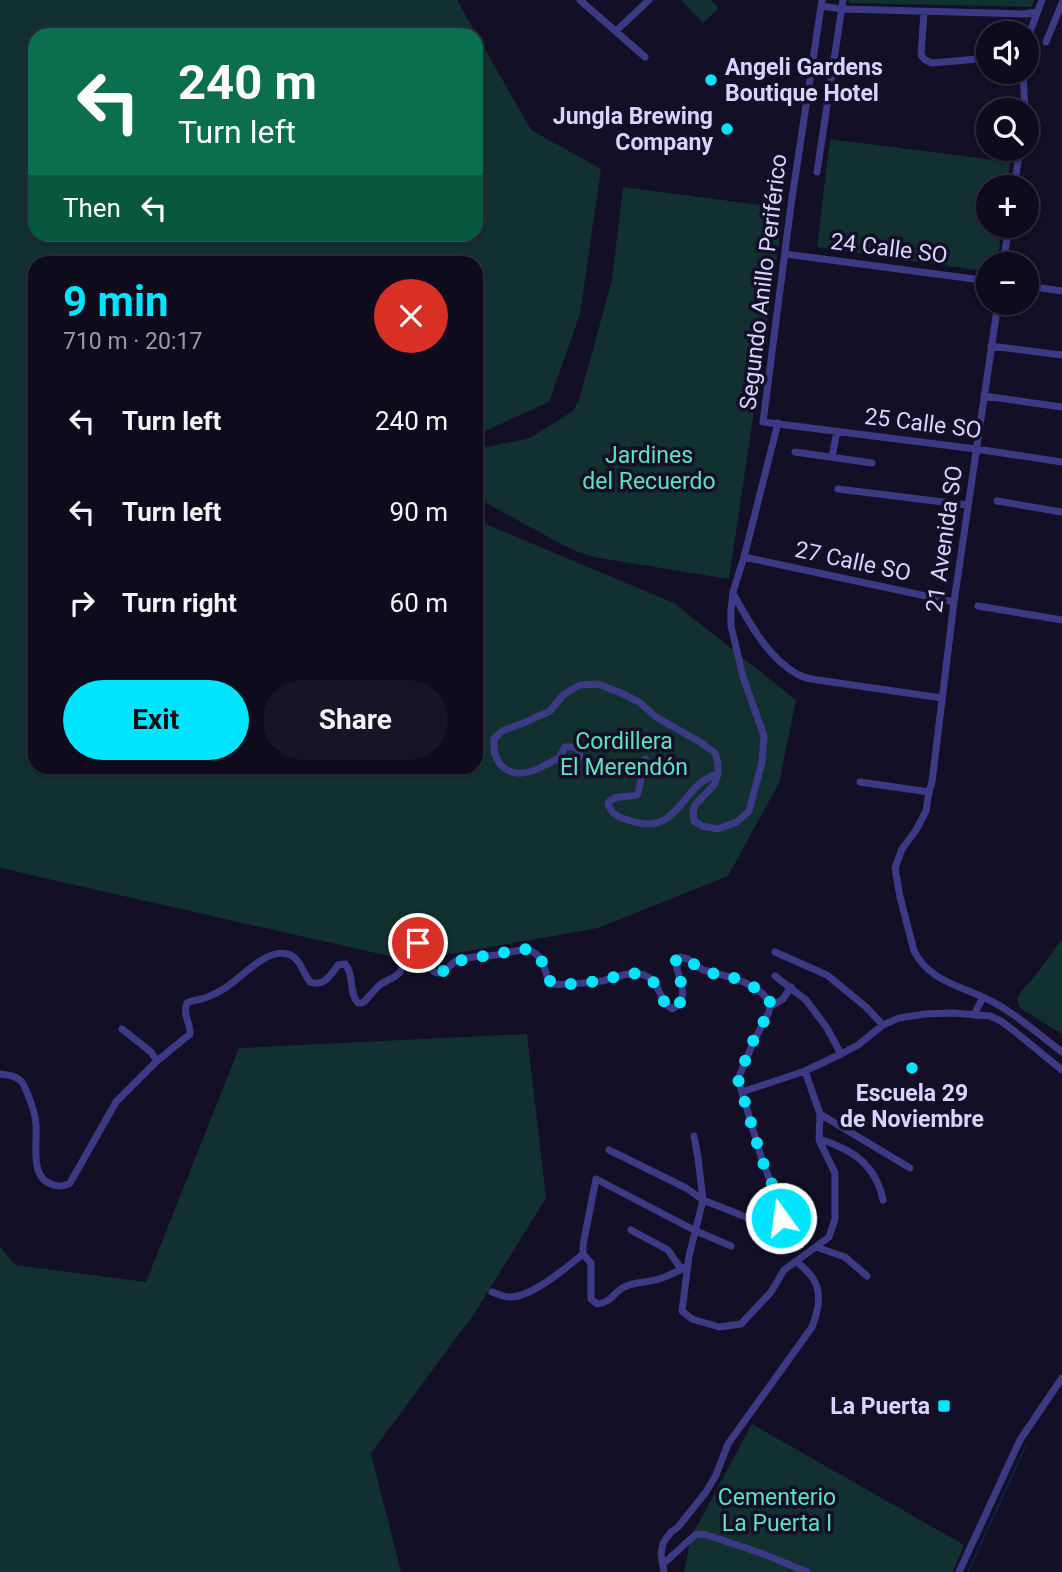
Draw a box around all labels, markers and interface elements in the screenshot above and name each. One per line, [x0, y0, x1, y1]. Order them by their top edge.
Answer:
map controls [976, 21, 1039, 315]
button: sound [976, 21, 1039, 84]
text: 240 m [178, 54, 317, 111]
place label: Angeli Gardens Boutique Hotel [725, 54, 883, 107]
icon: left [63, 56, 154, 147]
marker: Angeli Gardens Boutique Hotel [703, 72, 719, 88]
button: search [976, 98, 1039, 161]
place label: Jungla Brewing Company [553, 103, 713, 156]
text: Turn left [178, 113, 296, 151]
marker: Jungla Brewing Company [719, 121, 735, 137]
street label: Segundo Anillo Periférico [734, 153, 793, 412]
button: + [976, 175, 1039, 238]
icon: left [135, 189, 173, 227]
text: Then [63, 193, 121, 223]
street label: 24 Calle SO [829, 228, 949, 269]
button: − [976, 252, 1039, 315]
text: 9 min [63, 277, 169, 326]
button: close [374, 279, 448, 353]
text: 710 m · 20:17 [63, 328, 202, 355]
icon: left [63, 402, 101, 440]
street label: 25 Calle SO [863, 403, 983, 444]
text: Turn left [122, 406, 221, 436]
text: 240 m [375, 406, 448, 436]
park label: Jardines del Recuerdo [582, 442, 716, 495]
street label: 21 Avenida SO [921, 464, 968, 614]
icon: left [63, 493, 101, 531]
text: Turn left [122, 497, 221, 527]
text: 90 m [390, 497, 448, 527]
street label: 27 Calle SO [793, 536, 913, 587]
icon: right [63, 584, 101, 622]
text: Turn right [122, 588, 237, 618]
text: 60 m [390, 588, 448, 618]
button: Exit [63, 680, 249, 760]
button: Share [263, 680, 448, 760]
park label: Cordillera El Merendón [560, 728, 688, 781]
pin [388, 913, 448, 973]
icon: arrive [399, 924, 437, 962]
marker: Escuela 29 de Noviembre [904, 1060, 920, 1076]
place label: Escuela 29 de Noviembre [840, 1080, 984, 1133]
position arrow [744, 1181, 818, 1255]
place label: La Puerta [830, 1393, 930, 1420]
marker: La Puerta [936, 1398, 952, 1414]
park label: Cementerio La Puerta I [718, 1484, 836, 1537]

